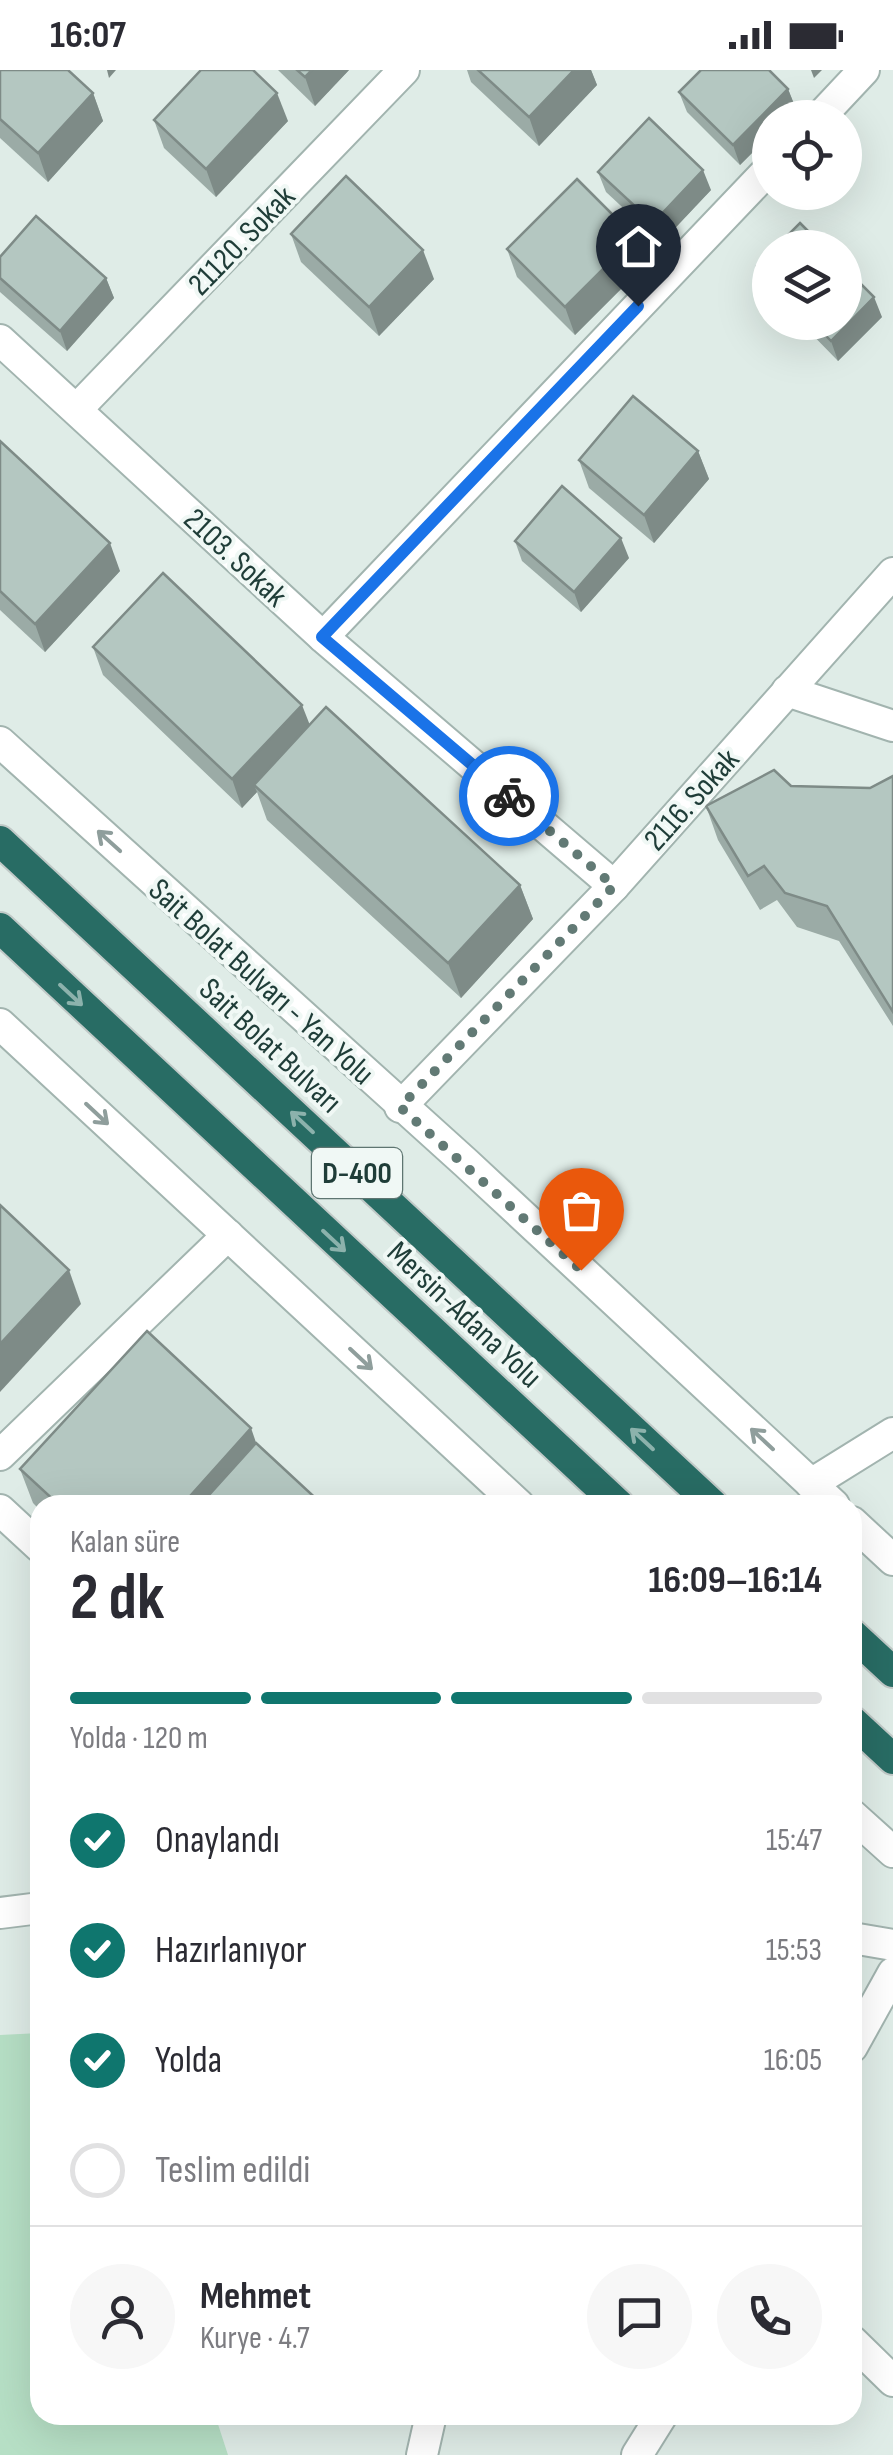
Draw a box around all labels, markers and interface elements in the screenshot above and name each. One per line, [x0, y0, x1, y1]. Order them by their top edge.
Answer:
text: 16:07 [50, 13, 126, 58]
map controls [752, 100, 862, 340]
button: locate [752, 100, 862, 210]
street label: 21120. Sokak [180, 178, 304, 304]
pin [596, 204, 681, 307]
icon: home [611, 219, 666, 274]
button: layers [752, 230, 862, 340]
street label: 2103. Sokak [175, 501, 295, 616]
street label: 2116. Sokak [636, 741, 748, 859]
courier [459, 746, 559, 846]
icon: bike [482, 769, 537, 824]
one-way arrow [97, 830, 122, 853]
street label: Sait Bolat Bulvarı - Yan Yolu [141, 870, 383, 1092]
street label: Sait Bolat Bulvarı [192, 969, 350, 1121]
one-way arrow [58, 983, 83, 1006]
one-way arrow [84, 1102, 109, 1125]
one-way arrow [290, 1111, 315, 1134]
road number: D-400 [312, 1148, 402, 1198]
pin [539, 1168, 624, 1271]
icon: bag [554, 1183, 609, 1238]
one-way arrow [321, 1229, 346, 1252]
street label: Mersin-Adana Yolu [379, 1234, 549, 1397]
one-way arrow [348, 1347, 373, 1370]
one-way arrow [630, 1427, 655, 1450]
one-way arrow [750, 1428, 775, 1451]
text: Kalan süre [70, 1523, 180, 1562]
text: 16:09–16:14 [648, 1558, 822, 1603]
text: 2 dk [70, 1560, 164, 1638]
text: Yolda · 120 m [70, 1719, 208, 1758]
icon: check [70, 1813, 125, 1868]
text: Onaylandı [155, 1818, 280, 1863]
text: 15:47 [766, 1821, 822, 1860]
icon: check [70, 1923, 125, 1978]
text: Hazırlanıyor [155, 1928, 307, 1973]
text: 15:53 [766, 1931, 822, 1970]
icon: check [70, 2033, 125, 2088]
text: Yolda [155, 2038, 222, 2083]
text: 16:05 [764, 2041, 822, 2080]
text: Teslim edildi [155, 2148, 310, 2193]
button: person [70, 2264, 175, 2369]
button: chat [587, 2264, 692, 2369]
button: phone [717, 2264, 822, 2369]
text: Mehmet [200, 2274, 311, 2319]
text: Kurye · 4.7 [200, 2319, 310, 2358]

